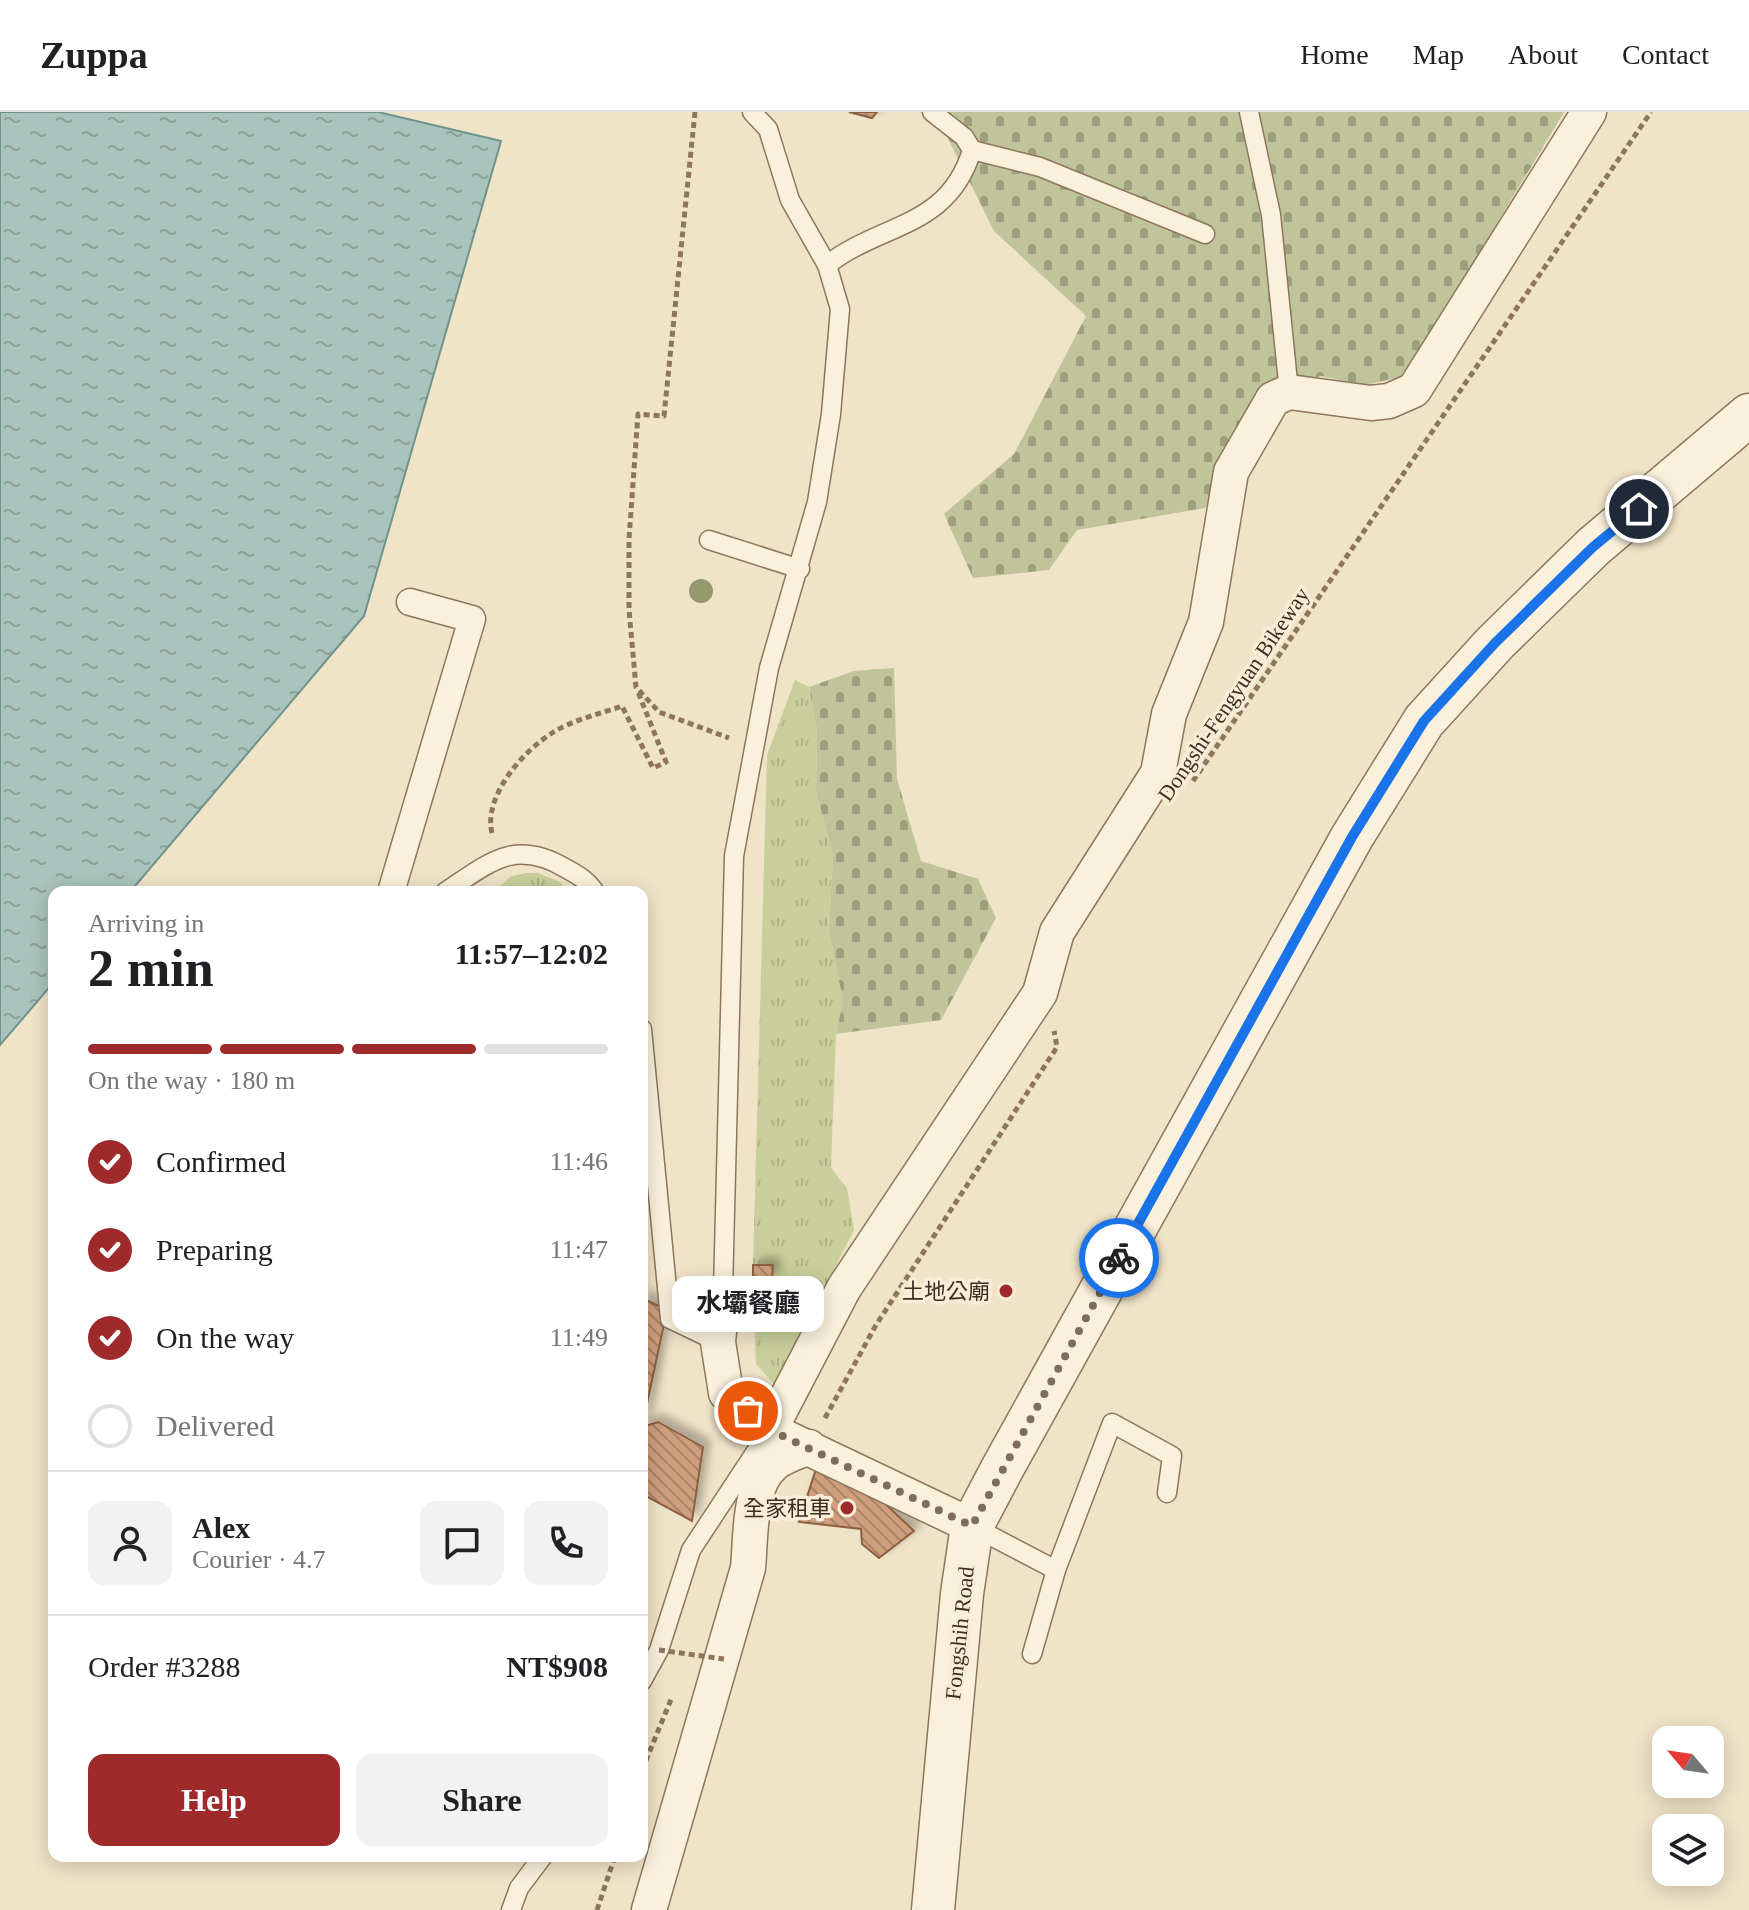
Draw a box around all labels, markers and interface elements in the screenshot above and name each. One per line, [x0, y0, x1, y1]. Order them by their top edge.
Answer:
text: Zuppa [40, 34, 148, 76]
text: Home [1300, 39, 1369, 70]
text: Map [1413, 39, 1464, 70]
text: About [1508, 39, 1578, 70]
text: Contact [1622, 39, 1709, 70]
pin [1605, 475, 1673, 543]
icon: home [1617, 487, 1661, 531]
street label: Dongshi-Fengyuan Bikeway [1152, 583, 1314, 806]
text: Arriving in [88, 909, 204, 938]
text: 11:57–12:02 [455, 937, 608, 970]
text: 2 min [88, 940, 214, 997]
text: On the way · 180 m [88, 1066, 295, 1095]
icon: check [88, 1140, 132, 1184]
text: Confirmed [156, 1145, 286, 1178]
text: 11:46 [550, 1147, 608, 1176]
courier [1079, 1218, 1159, 1298]
icon: check [88, 1228, 132, 1272]
text: Preparing [156, 1233, 273, 1266]
text: 11:47 [550, 1235, 608, 1264]
icon: bike [1097, 1236, 1141, 1280]
callout: 水壩餐廳 [672, 1275, 824, 1331]
place label: 土地公廟 [902, 1279, 990, 1304]
marker: 土地公廟 [997, 1282, 1015, 1300]
text: 水壩餐廳 [696, 1289, 800, 1318]
icon: check [88, 1316, 132, 1360]
text: On the way [156, 1321, 294, 1354]
text: 11:49 [550, 1323, 608, 1352]
pin [714, 1377, 782, 1445]
icon: bag [726, 1389, 770, 1433]
text: Delivered [156, 1409, 274, 1442]
place label: 全家租車 [743, 1496, 831, 1521]
marker: 全家租車 [838, 1499, 856, 1517]
button: person [88, 1501, 172, 1585]
button: chat [420, 1501, 504, 1585]
button: phone [524, 1501, 608, 1585]
text: Alex [192, 1511, 250, 1544]
text: Courier · 4.7 [192, 1545, 326, 1574]
street label: Fongshih Road [940, 1565, 979, 1701]
text: Order #3288 [88, 1650, 240, 1683]
text: NT$908 [506, 1650, 608, 1683]
north arrow [1652, 1726, 1724, 1798]
map controls [1652, 1726, 1724, 1886]
button: Help [88, 1754, 340, 1846]
button: Share [356, 1754, 608, 1846]
button: layers [1652, 1814, 1724, 1886]

